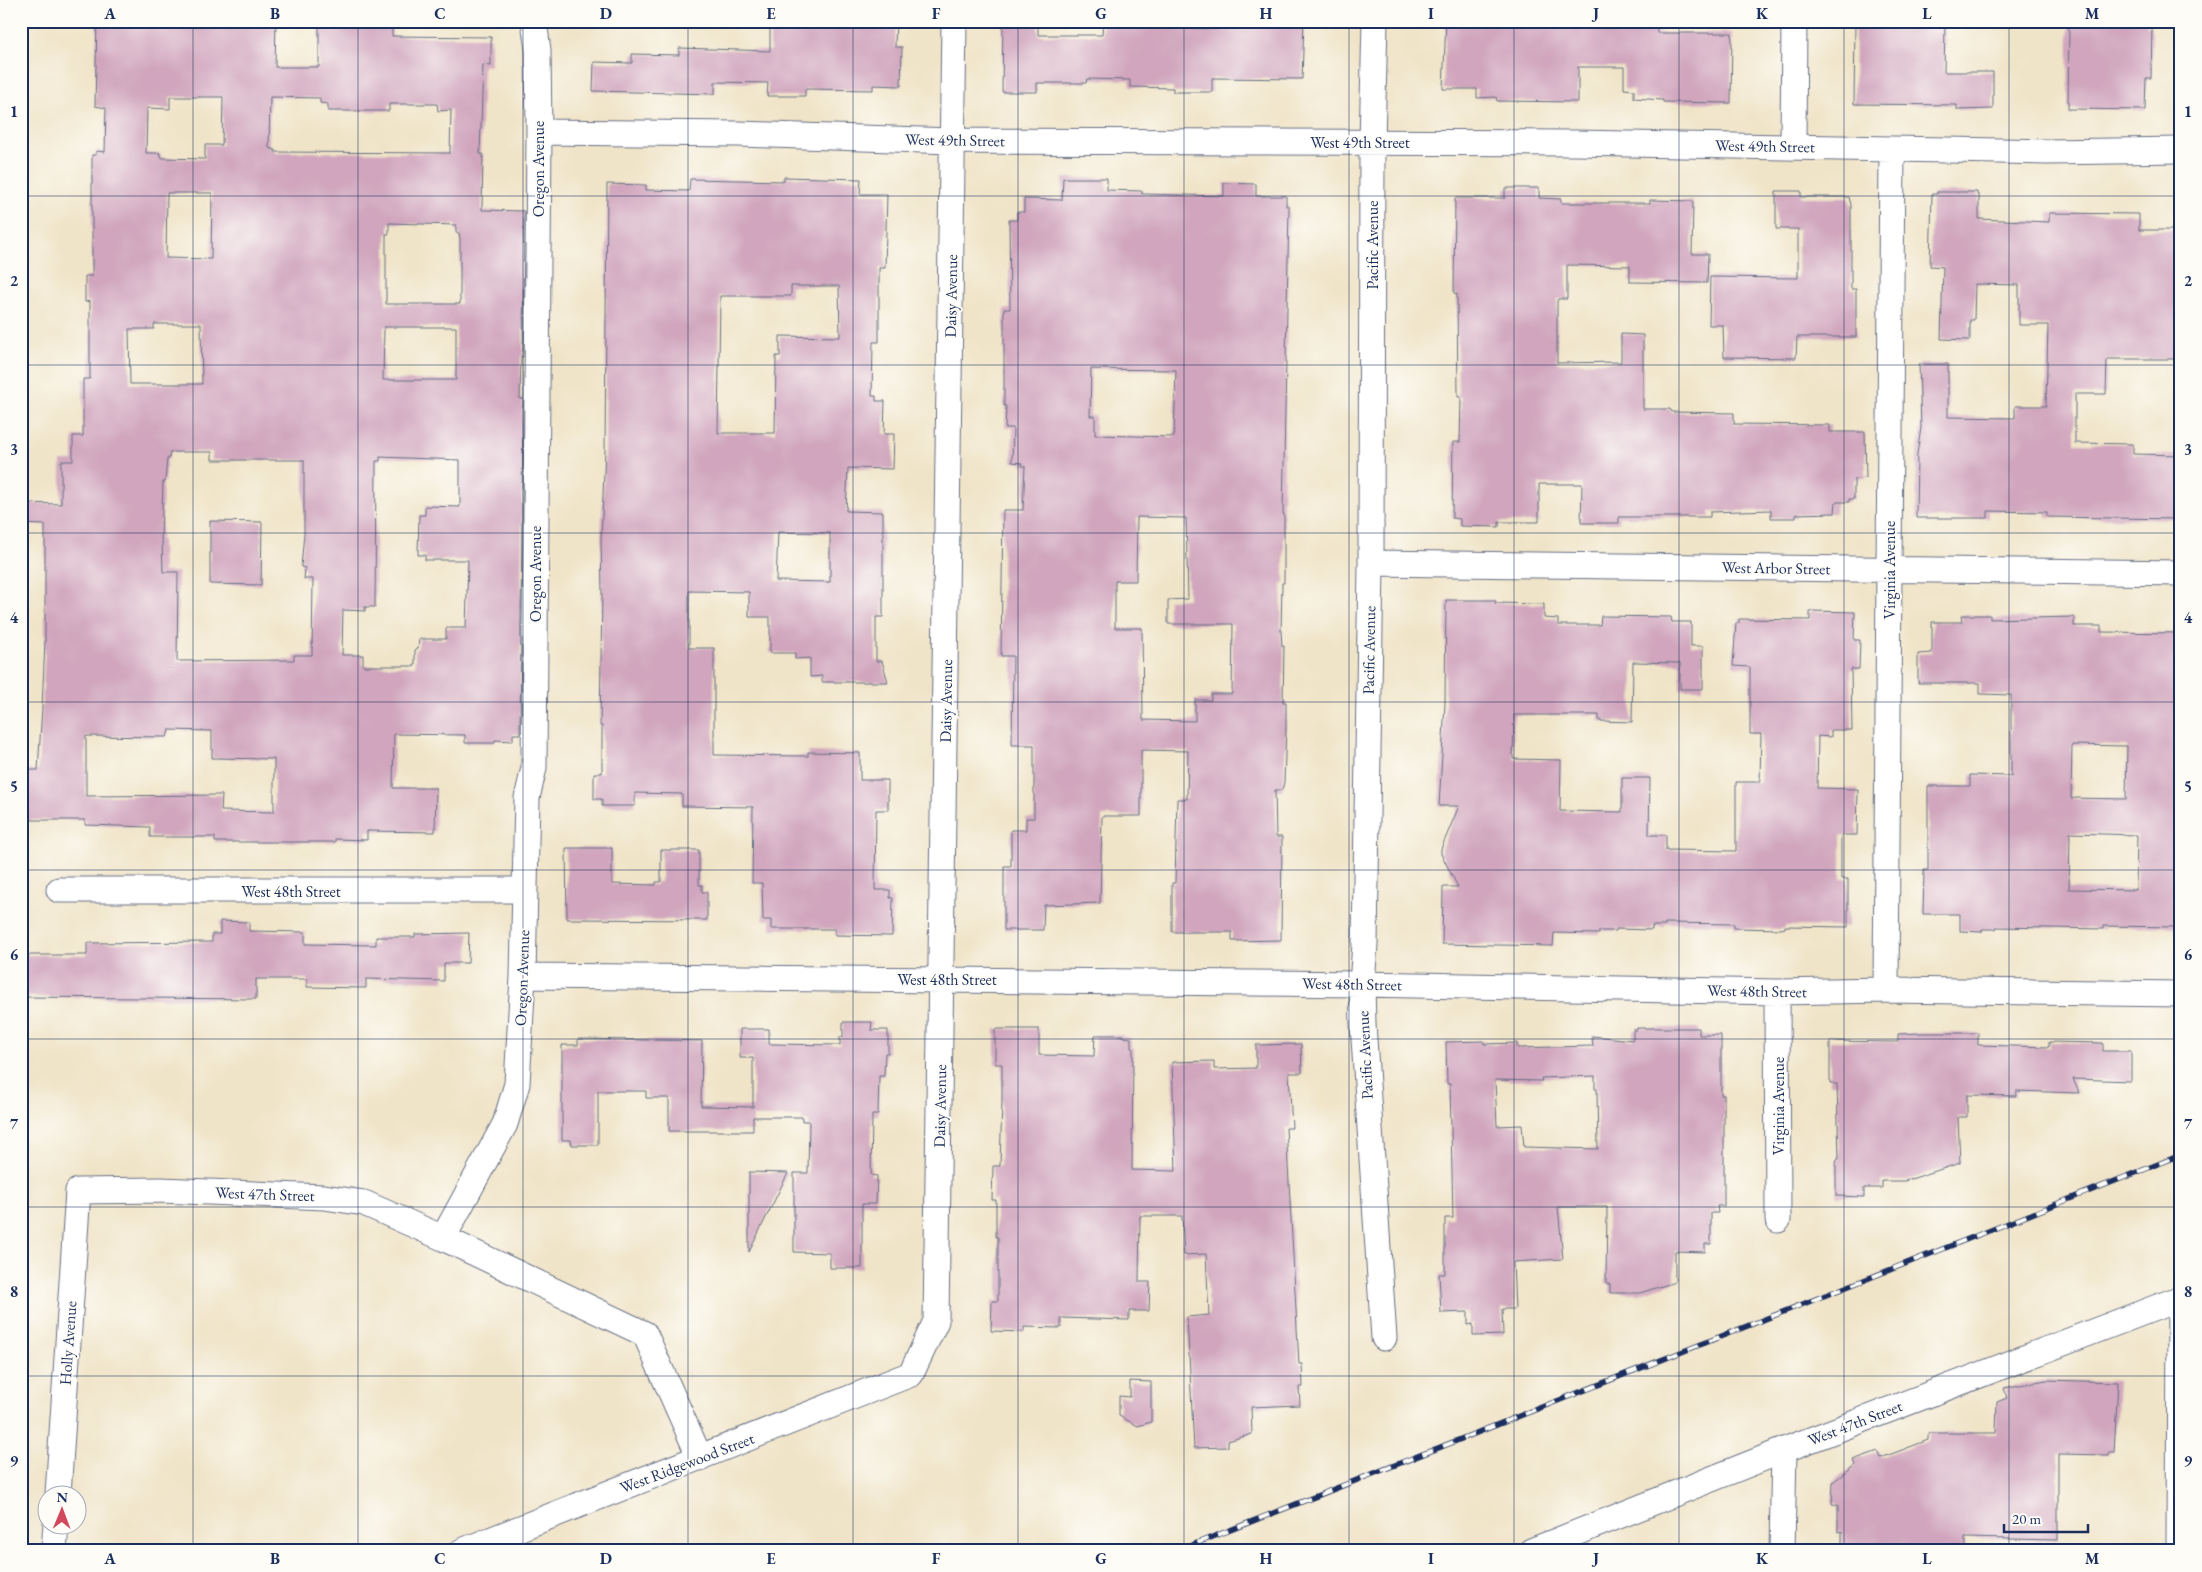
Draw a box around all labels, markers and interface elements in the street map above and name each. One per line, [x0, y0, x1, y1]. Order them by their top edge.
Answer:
text: A [103, 3, 116, 24]
text: B [270, 3, 280, 24]
text: C [434, 3, 446, 24]
text: D [600, 3, 612, 24]
text: E [766, 3, 776, 24]
text: F [932, 3, 941, 24]
text: G [1095, 3, 1107, 24]
text: H [1260, 3, 1273, 24]
text: I [1428, 3, 1434, 24]
text: J [1591, 3, 1599, 24]
text: K [1756, 3, 1769, 24]
text: L [1922, 3, 1932, 24]
text: M [2085, 3, 2100, 24]
text: 1 [10, 101, 18, 122]
text: 1 [2184, 101, 2192, 122]
street label: Oregon Avenue [528, 121, 549, 217]
street label: West 49th Street [905, 129, 1005, 151]
street label: West 49th Street [1310, 132, 1410, 153]
street label: West 49th Street [1715, 135, 1815, 157]
street label: Pacific Avenue [1362, 201, 1383, 289]
street label: Daisy Avenue [940, 254, 962, 338]
text: 2 [10, 270, 19, 291]
text: 2 [2184, 270, 2193, 291]
text: 3 [10, 439, 18, 460]
text: 3 [2184, 439, 2192, 460]
street label: Virginia Avenue [1879, 521, 1900, 619]
street label: Oregon Avenue [525, 526, 546, 622]
street label: West Arbor Street [1721, 557, 1831, 579]
street label: Pacific Avenue [1358, 605, 1380, 695]
text: 4 [10, 607, 19, 628]
text: 4 [2184, 607, 2193, 628]
street label: Daisy Avenue [935, 659, 957, 743]
text: 5 [10, 776, 18, 797]
text: 5 [2184, 776, 2192, 797]
street label: West 48th Street [241, 881, 341, 902]
street label: Oregon Avenue [510, 930, 534, 1026]
text: 6 [10, 944, 19, 965]
text: 6 [2184, 944, 2193, 965]
street label: West 48th Street [897, 969, 997, 990]
street label: West 48th Street [1302, 973, 1402, 995]
street label: West 48th Street [1707, 980, 1807, 1002]
street label: Pacific Avenue [1352, 1010, 1378, 1100]
street label: Virginia Avenue [1768, 1057, 1789, 1155]
street label: Daisy Avenue [929, 1064, 951, 1148]
text: 7 [10, 1113, 19, 1134]
text: 7 [2184, 1113, 2193, 1134]
street label: West 47th Street [215, 1182, 315, 1206]
text: 8 [10, 1281, 18, 1302]
text: 8 [2184, 1281, 2192, 1302]
street label: Holly Avenue [55, 1300, 81, 1386]
street label: West 47th Street [1805, 1395, 1905, 1451]
street label: West Ridgewood Street [617, 1428, 757, 1498]
text: 9 [10, 1450, 19, 1471]
text: 9 [2184, 1450, 2193, 1471]
north arrow [38, 1484, 88, 1534]
text: N [56, 1488, 69, 1506]
scale bar [2004, 1502, 2088, 1534]
text: 20 m [2012, 1509, 2041, 1528]
text: A [103, 1548, 116, 1569]
text: B [270, 1548, 280, 1569]
text: C [434, 1548, 446, 1569]
text: D [600, 1548, 612, 1569]
text: E [766, 1548, 776, 1569]
text: F [932, 1548, 941, 1569]
text: G [1095, 1548, 1107, 1569]
text: H [1260, 1548, 1273, 1569]
text: I [1428, 1548, 1434, 1569]
text: J [1591, 1548, 1599, 1569]
text: K [1756, 1548, 1769, 1569]
text: L [1922, 1548, 1932, 1569]
text: M [2085, 1548, 2100, 1569]

